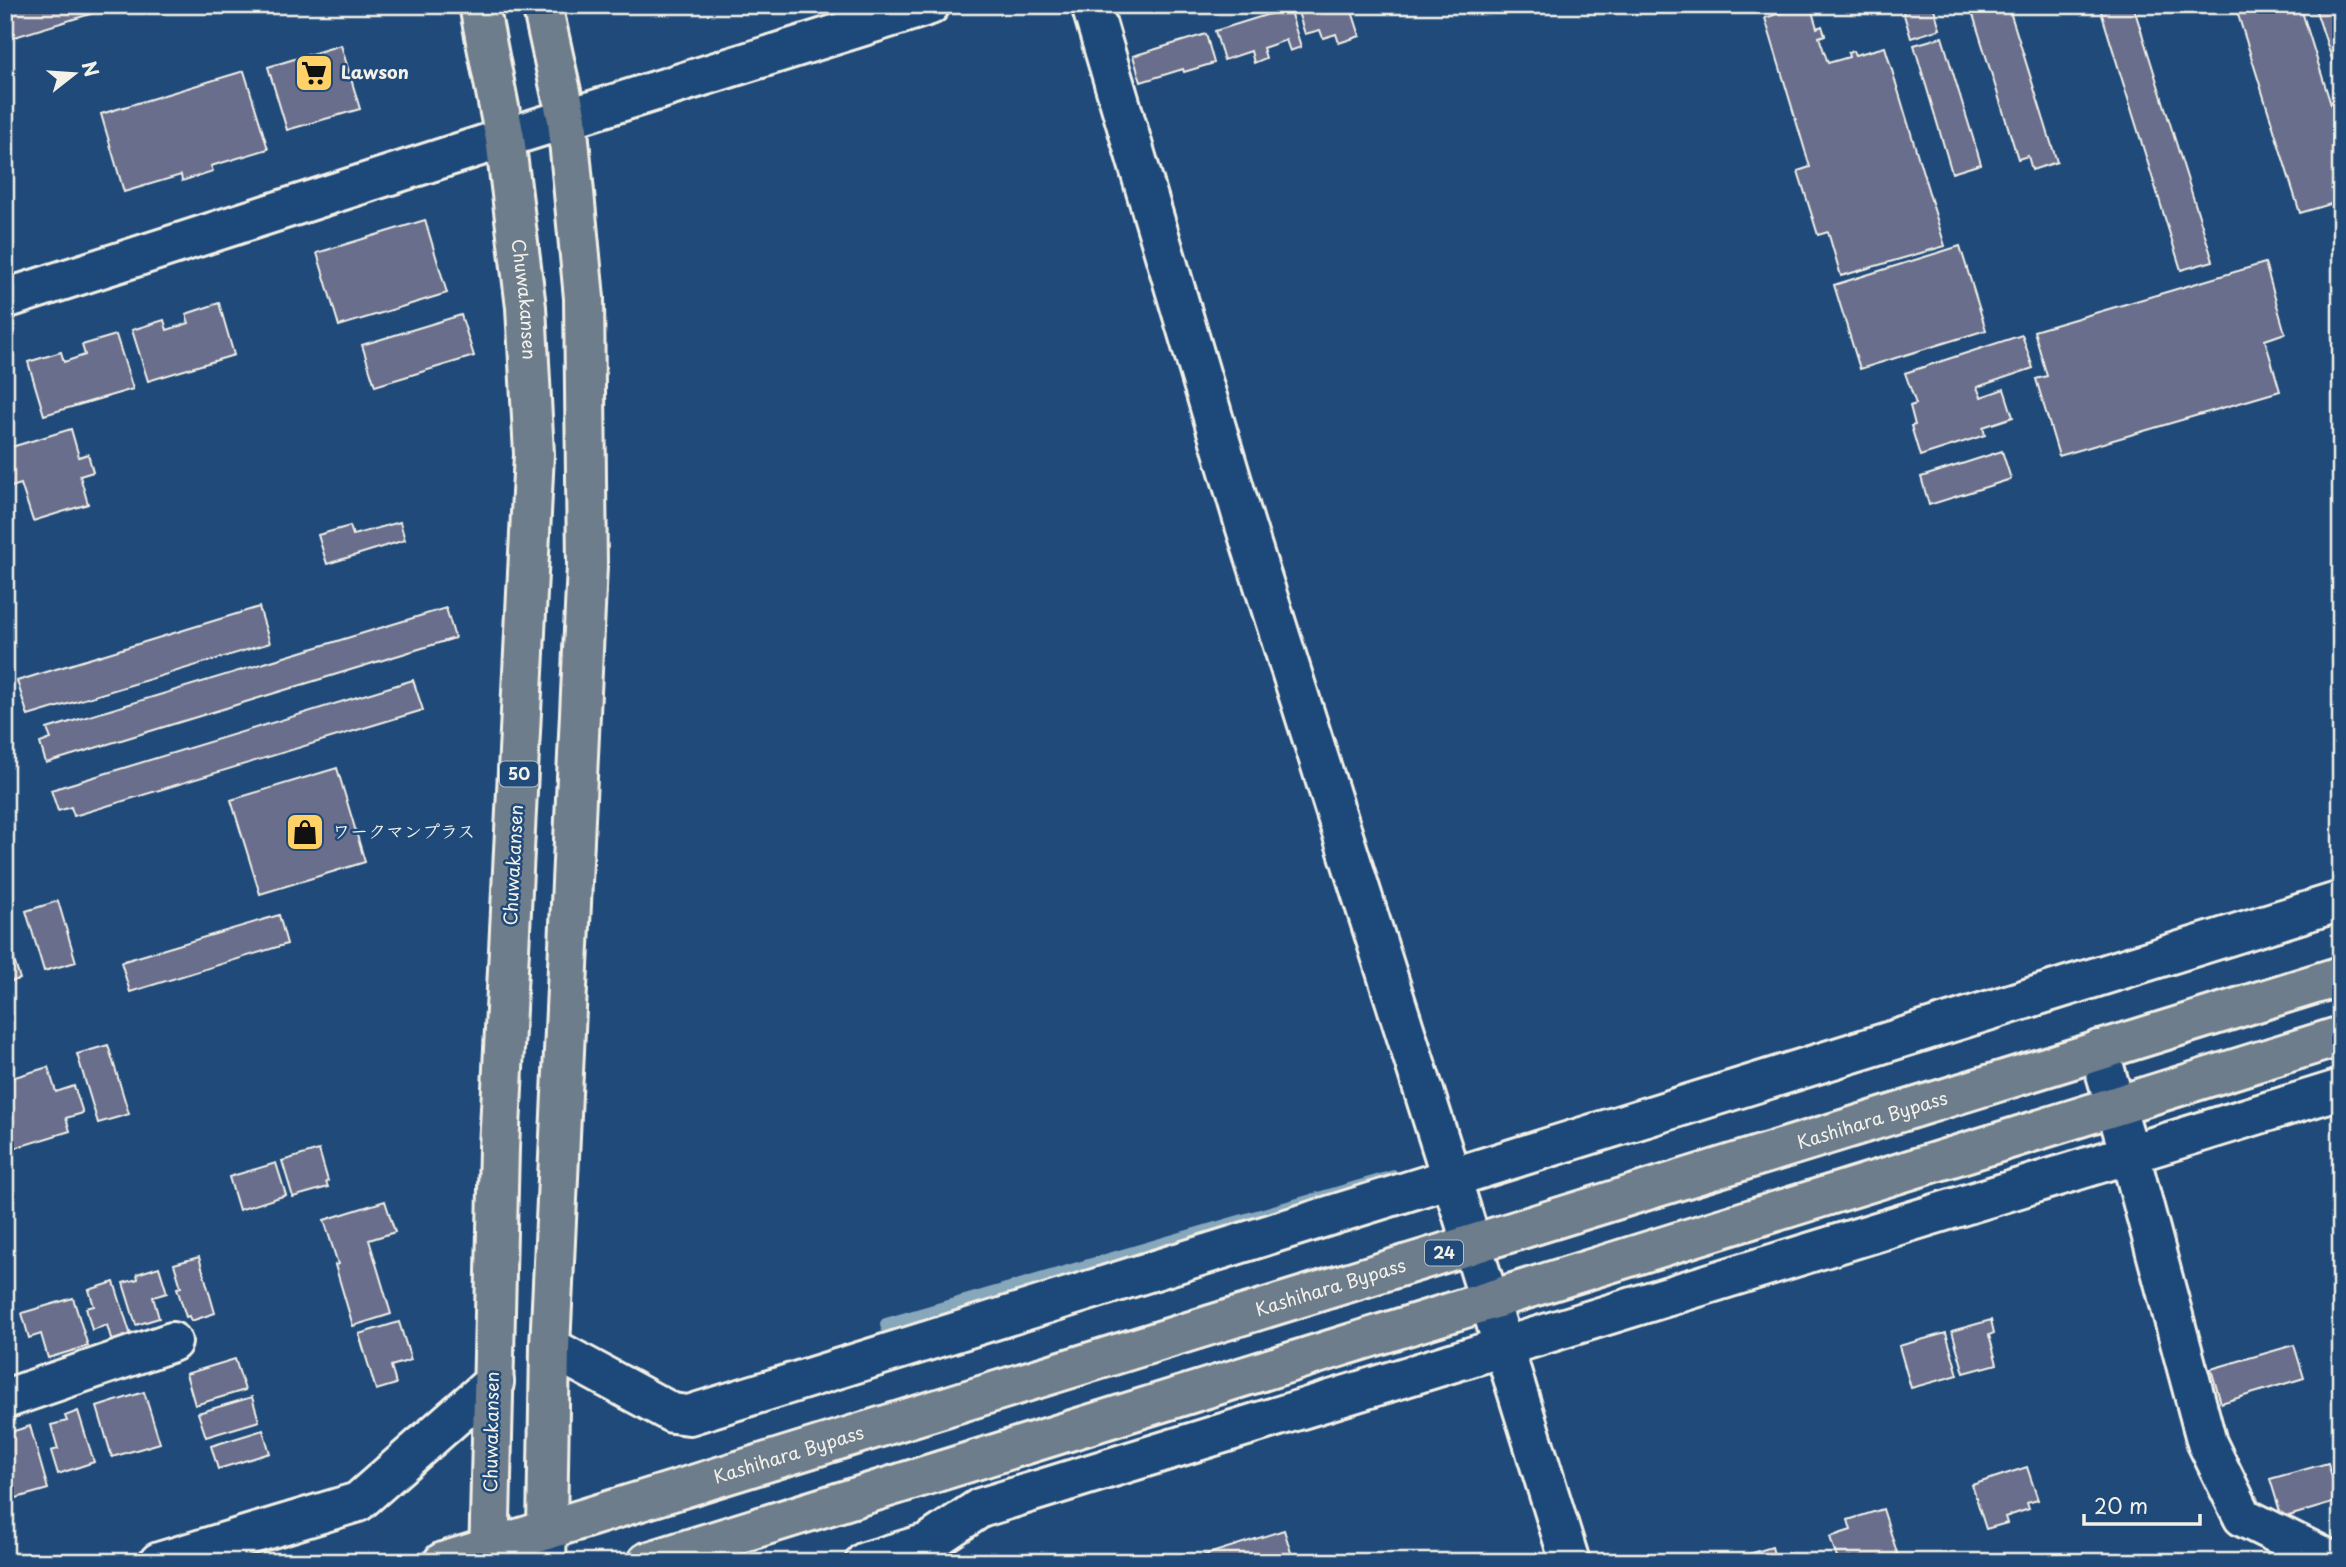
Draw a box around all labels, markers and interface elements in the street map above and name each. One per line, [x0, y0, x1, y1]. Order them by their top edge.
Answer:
north arrow [38, 38, 108, 108]
supermarket icon: Lawson [293, 52, 335, 94]
text: N [76, 57, 107, 80]
place label: Lawson [341, 58, 409, 85]
street label: Chuwakansen [506, 237, 544, 360]
road number: 50 [500, 762, 538, 786]
street label: Chuwakansen [496, 804, 529, 926]
shop icon: ワークマンプラス [284, 811, 326, 853]
place label: ワークマンプラス [332, 817, 475, 844]
street label: Kashihara Bypass [1793, 1083, 1951, 1155]
road number: 24 [1425, 1240, 1463, 1266]
street label: Kashihara Bypass [1252, 1251, 1409, 1322]
street label: Chuwakansen [476, 1371, 505, 1493]
street label: Kashihara Bypass [710, 1418, 867, 1490]
scale bar [2084, 1483, 2199, 1527]
text: 20 m [2094, 1489, 2148, 1521]

